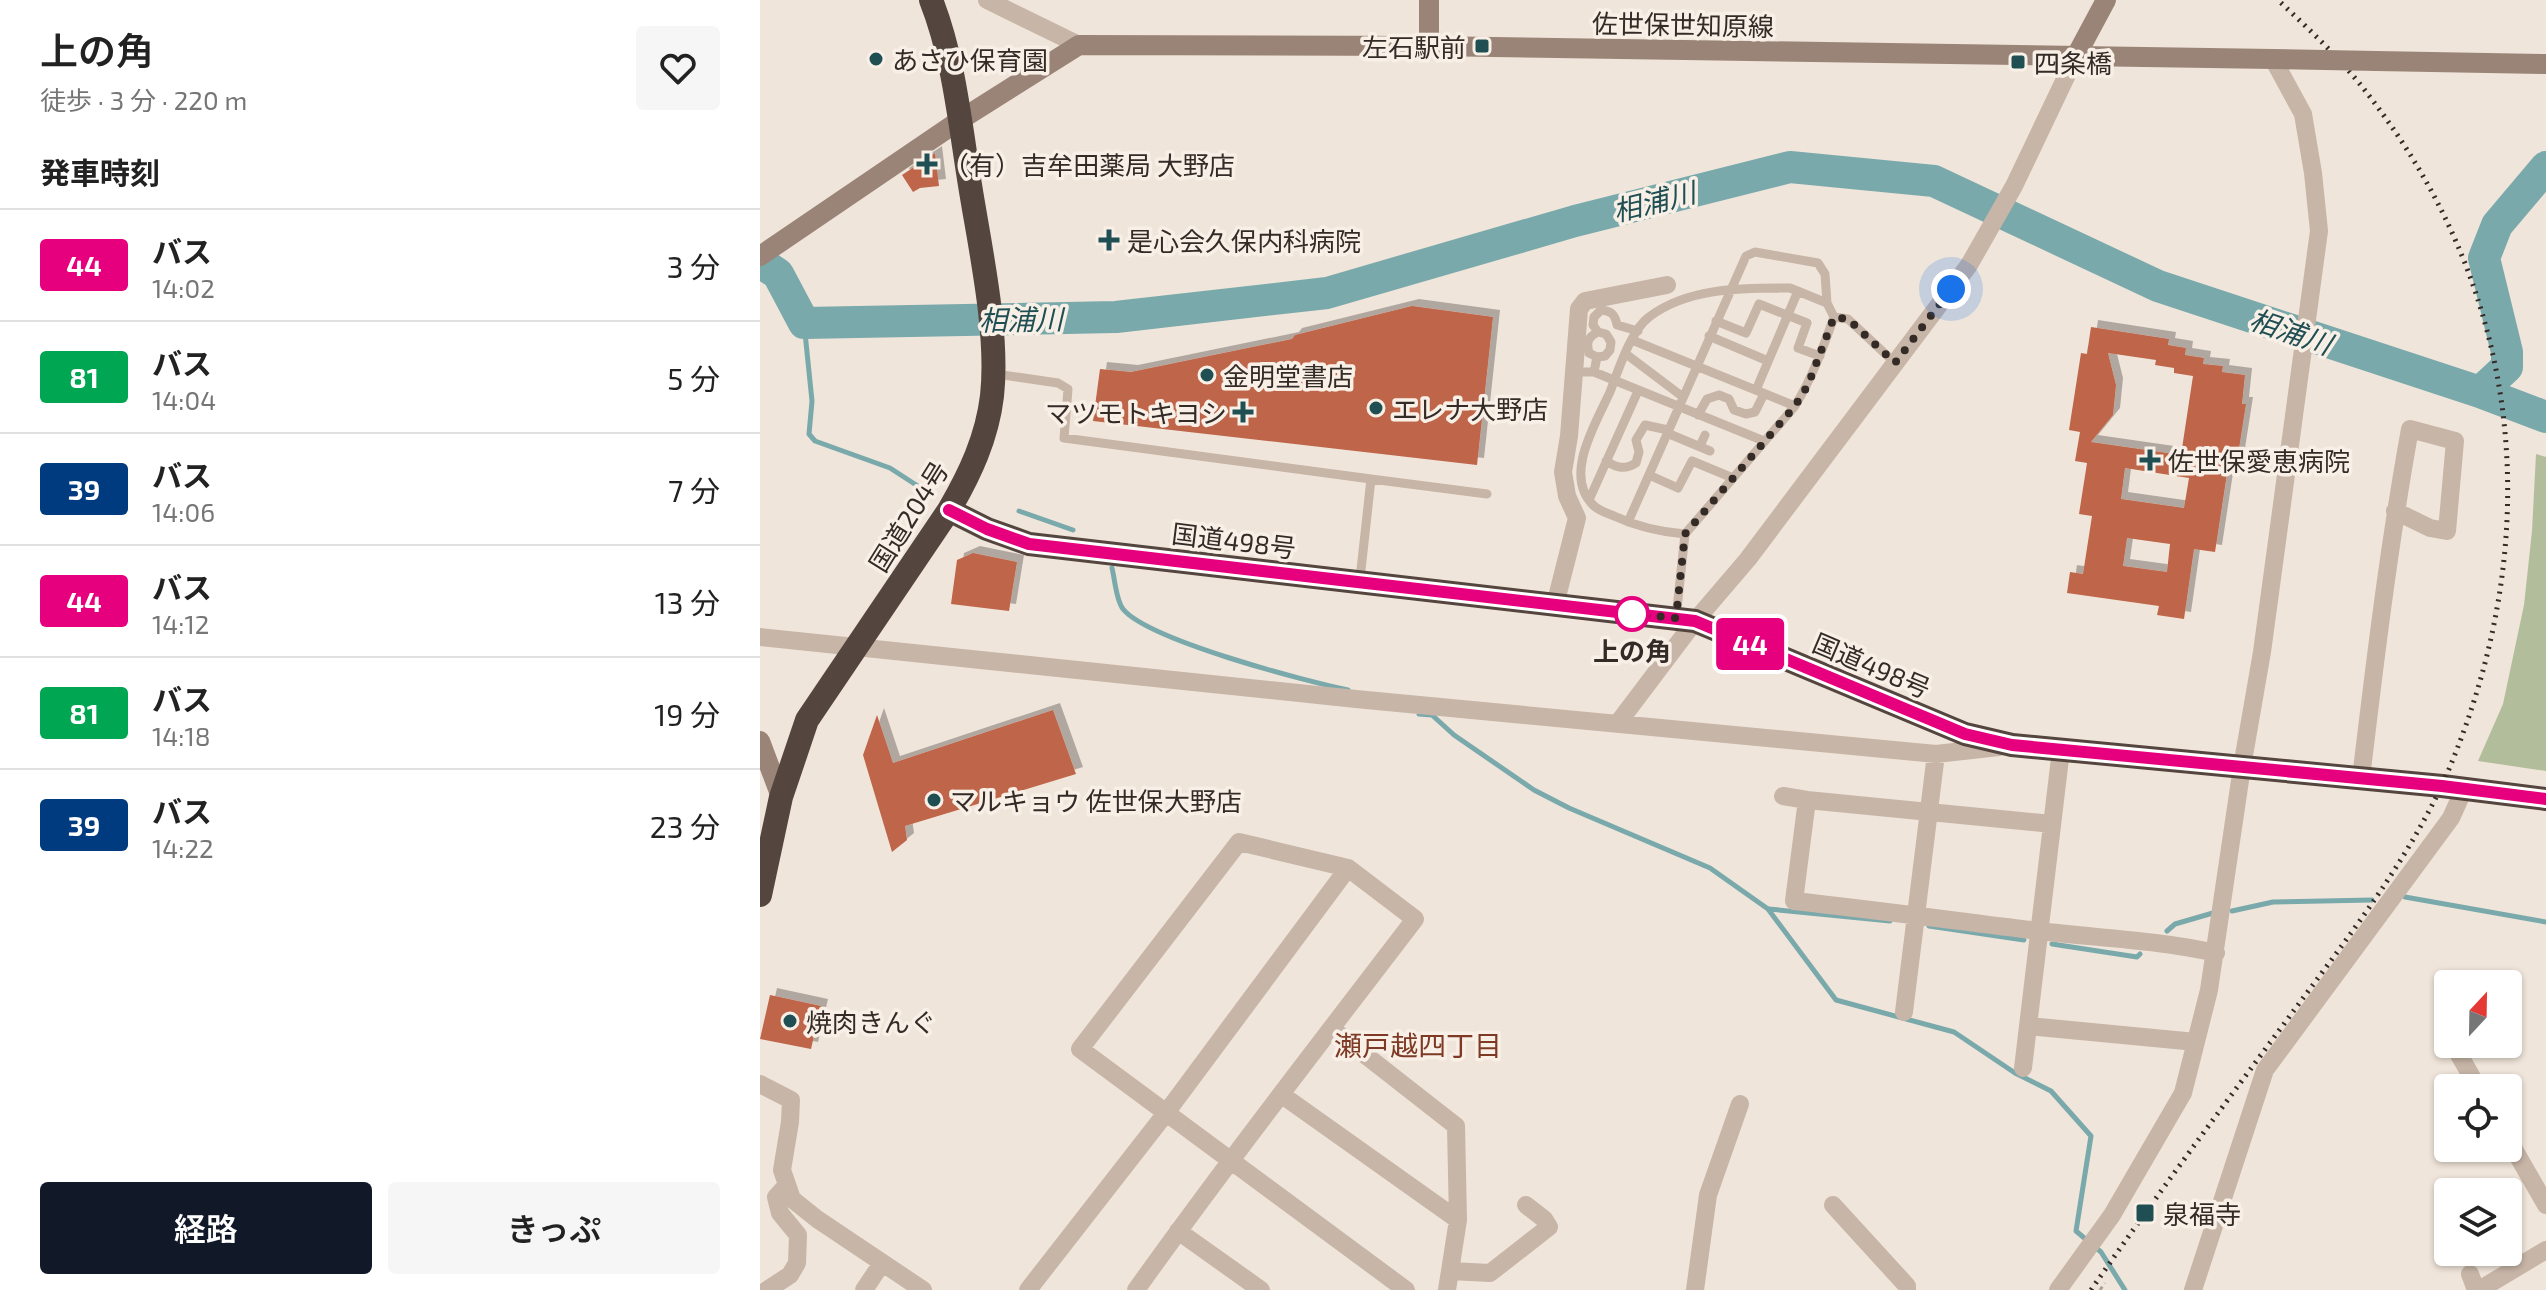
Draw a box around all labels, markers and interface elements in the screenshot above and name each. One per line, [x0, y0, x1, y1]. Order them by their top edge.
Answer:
street label: 佐世保世知原線 [1592, 7, 1774, 41]
button: heart [636, 26, 720, 110]
text: 上の角 [40, 27, 154, 73]
place label: 左石駅前 [1362, 31, 1466, 62]
marker: 左石駅前 [1473, 37, 1491, 55]
place label: あさひ保育園 [892, 44, 1048, 75]
place label: 四条橋 [2034, 47, 2112, 78]
marker: あさひ保育園 [867, 50, 885, 68]
marker: 四条橋 [2009, 53, 2027, 71]
text: 徒歩 · 3 分 · 220 m [40, 84, 247, 115]
place label: （有）吉牟田薬局 大野店 [943, 149, 1235, 180]
text: 発車時刻 [40, 154, 160, 190]
marker: （有）吉牟田薬局 大野店 [918, 155, 936, 173]
water label: 相浦川 [1609, 174, 1702, 228]
place label: 是心会久保内科病院 [1127, 225, 1361, 256]
marker: 是心会久保内科病院 [1098, 229, 1120, 251]
text: バス [152, 233, 212, 269]
text: 44 [66, 248, 102, 282]
text: 3 分 [667, 248, 720, 284]
your location [1931, 269, 1971, 309]
text: 14:02 [152, 272, 215, 303]
water label: 相浦川 [979, 301, 1066, 337]
water label: 相浦川 [2246, 301, 2339, 362]
text: バス [152, 345, 212, 381]
text: 81 [69, 360, 99, 394]
text: 5 分 [667, 360, 720, 396]
place label: 金明堂書店 [1223, 360, 1353, 391]
marker: 金明堂書店 [1198, 366, 1216, 384]
text: 14:04 [152, 384, 216, 415]
place label: エレナ大野店 [1392, 393, 1548, 424]
place label: マツモトキヨシ [1045, 397, 1227, 428]
marker: エレナ大野店 [1367, 399, 1385, 417]
marker: マツモトキヨシ [1234, 403, 1252, 421]
place label: 佐世保愛恵病院 [2168, 445, 2350, 476]
marker: 佐世保愛恵病院 [2139, 449, 2161, 471]
street label: 国道204号 [862, 455, 954, 577]
text: バス [152, 457, 212, 493]
text: 39 [68, 472, 100, 506]
text: 7 分 [668, 472, 720, 508]
text: 14:06 [152, 496, 215, 527]
street label: 国道498号 [1170, 517, 1298, 563]
text: バス [152, 569, 212, 605]
text: 44 [66, 584, 102, 618]
text: 13 分 [655, 584, 720, 620]
marker: 上の角 [1615, 597, 1649, 631]
text: 14:12 [152, 608, 209, 639]
line badge: 44 [1714, 618, 1786, 670]
street label: 国道498号 [1809, 626, 1935, 704]
text: 44 [1732, 627, 1768, 661]
place label: 上の角 [1593, 635, 1671, 666]
text: バス [152, 681, 212, 717]
text: 81 [69, 696, 99, 730]
text: 19 分 [654, 696, 720, 732]
text: 14:18 [152, 720, 211, 751]
place label: マルキョウ 佐世保大野店 [950, 785, 1242, 816]
marker: マルキョウ 佐世保大野店 [925, 791, 943, 809]
text: バス [152, 793, 212, 829]
text: 39 [68, 808, 100, 842]
text: 23 分 [650, 808, 720, 844]
text: 14:22 [152, 832, 214, 863]
north arrow [2434, 970, 2522, 1058]
map controls [2434, 970, 2522, 1266]
place label: 焼肉きんぐ [806, 1006, 936, 1037]
marker: 焼肉きんぐ [781, 1012, 799, 1030]
district label: 瀬戸越四丁目 [1334, 1028, 1502, 1062]
button: locate [2434, 1074, 2522, 1162]
button: layers [2434, 1178, 2522, 1266]
button: 経路 [40, 1182, 372, 1274]
button: きっぷ [388, 1182, 720, 1274]
place label: 泉福寺 [2163, 1198, 2241, 1229]
marker: 泉福寺 [2134, 1202, 2156, 1224]

